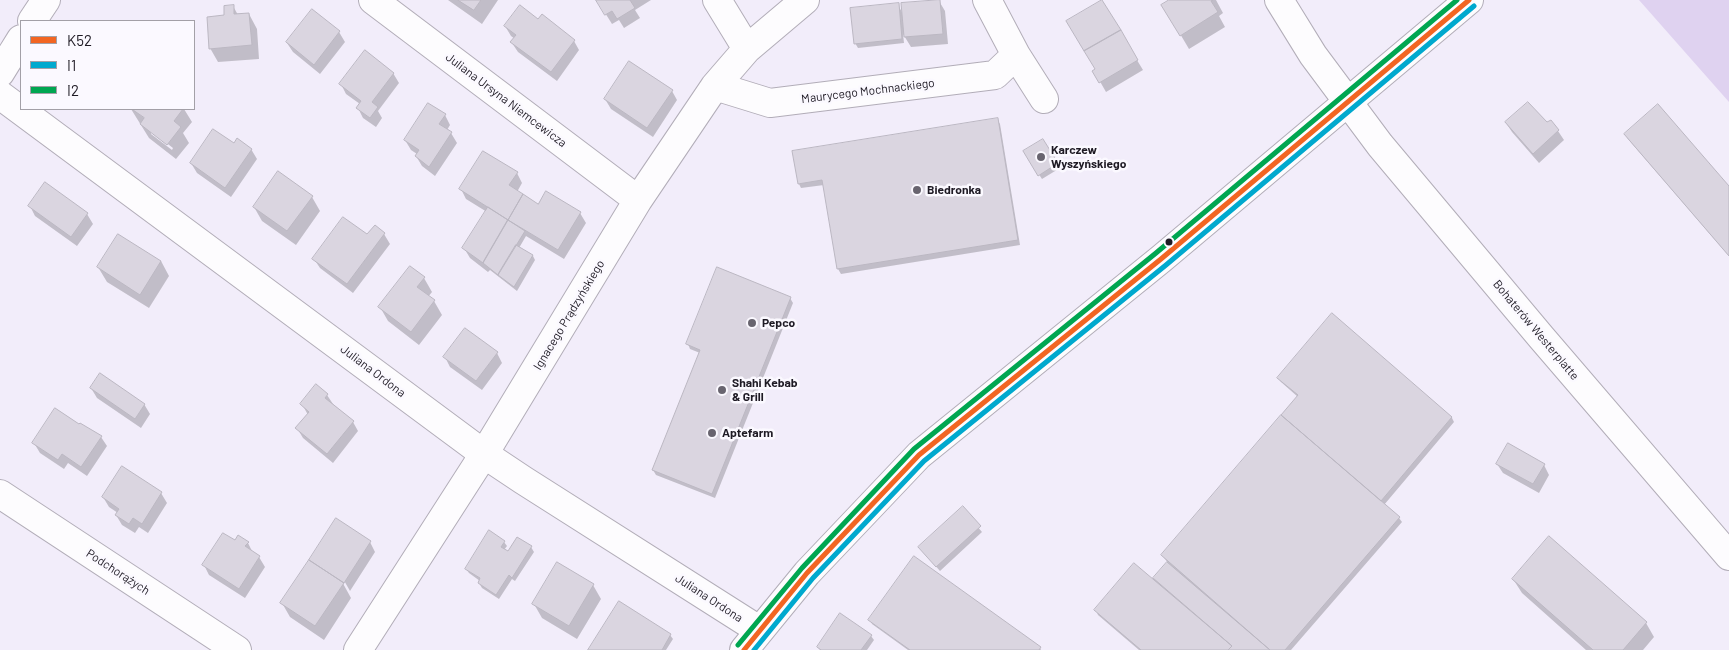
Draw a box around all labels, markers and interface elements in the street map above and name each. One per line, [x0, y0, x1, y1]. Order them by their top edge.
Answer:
legend [20, 20, 195, 110]
text: K52 [67, 31, 92, 49]
street label: Juliana Ursyna Niemcewicza [443, 50, 569, 150]
text: I1 [67, 56, 76, 74]
street label: Maurycego Mochnackiego [801, 76, 935, 106]
text: I2 [67, 81, 79, 99]
place label: Karczew Wyszyńskiego [1051, 143, 1126, 171]
marker: Karczew Wyszyńskiego [1035, 151, 1047, 163]
place label: Biedronka [927, 183, 981, 197]
marker: Biedronka [911, 184, 923, 196]
unlabelled marker [1164, 237, 1174, 247]
street label: Ignacego Prądzyńskiego [530, 257, 608, 373]
street label: Bohaterów Westerplatte [1490, 277, 1582, 383]
place label: Pepco [762, 316, 795, 330]
marker: Pepco [746, 317, 758, 329]
street label: Juliana Ordona [338, 342, 408, 400]
place label: Shahi Kebab & Grill [732, 376, 798, 404]
marker: Shahi Kebab & Grill [716, 384, 728, 396]
place label: Aptefarm [722, 426, 773, 440]
marker: Aptefarm [706, 427, 718, 439]
street label: Podchorążych [83, 546, 153, 598]
street label: Juliana Ordona [672, 571, 746, 625]

